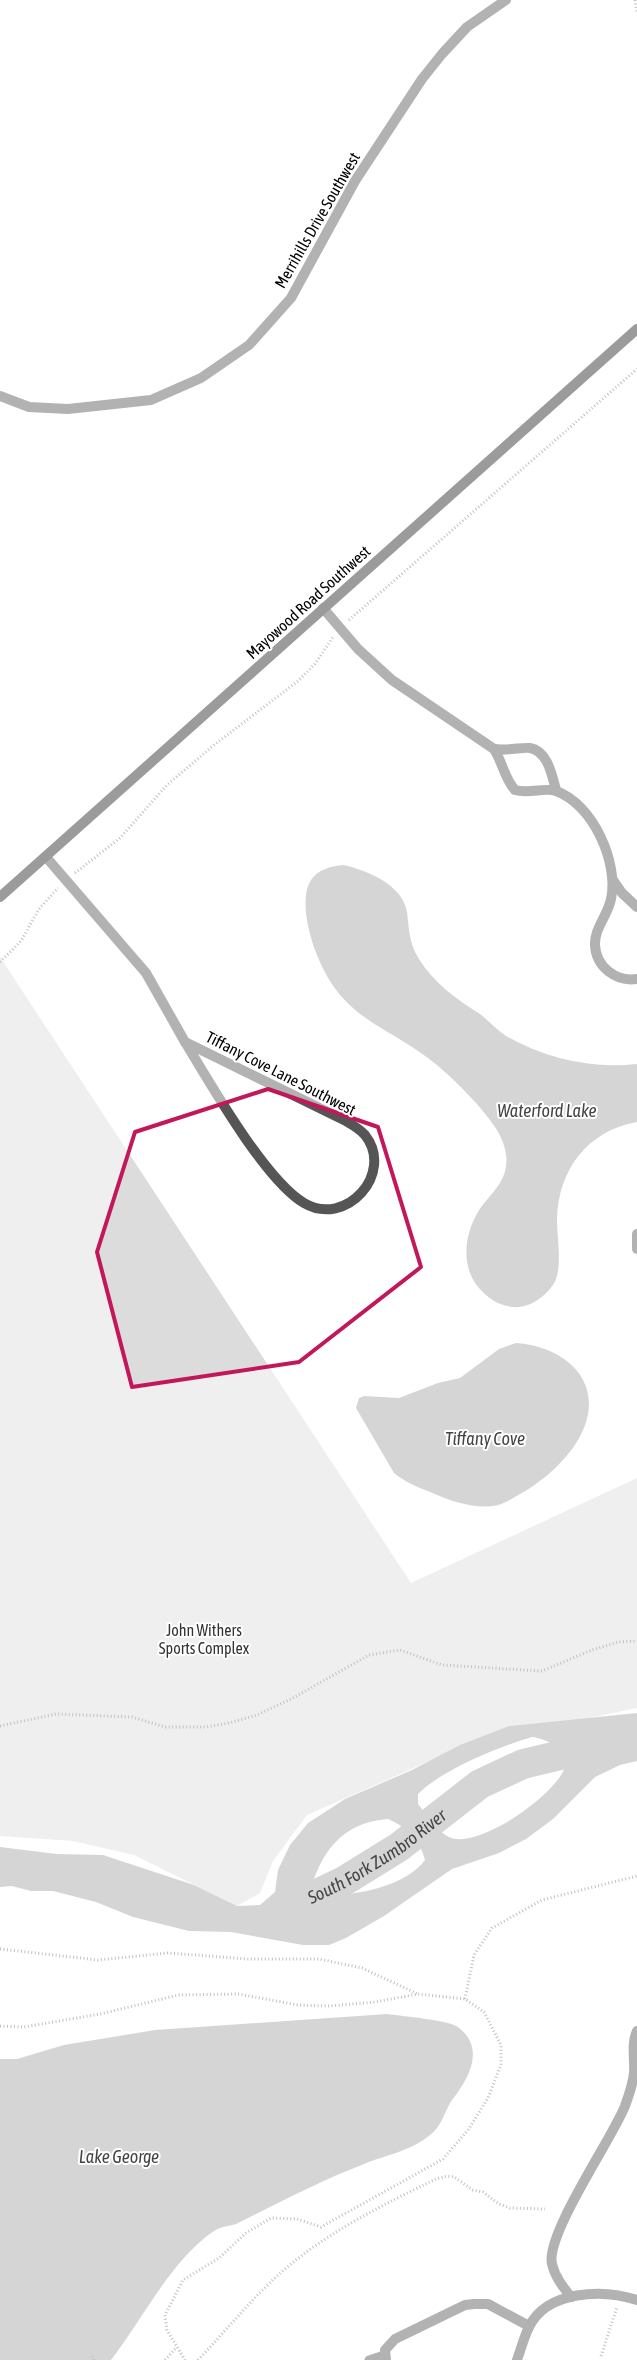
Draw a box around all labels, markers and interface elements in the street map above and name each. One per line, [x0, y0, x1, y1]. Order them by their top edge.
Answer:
street label: Merrihills Drive Southwest [271, 149, 363, 291]
street label: Mayowood Road Southwest [242, 541, 374, 663]
street label: Tiffany Cove Lane Southwest [203, 1027, 359, 1120]
water label: Waterford Lake [497, 1100, 597, 1121]
water label: Tiffany Cove [445, 1428, 525, 1449]
park label: John Withers Sports Complex [159, 1621, 250, 1658]
water label: South Fork Zumbro River [303, 1804, 450, 1908]
water label: Lake George [79, 2146, 159, 2167]

